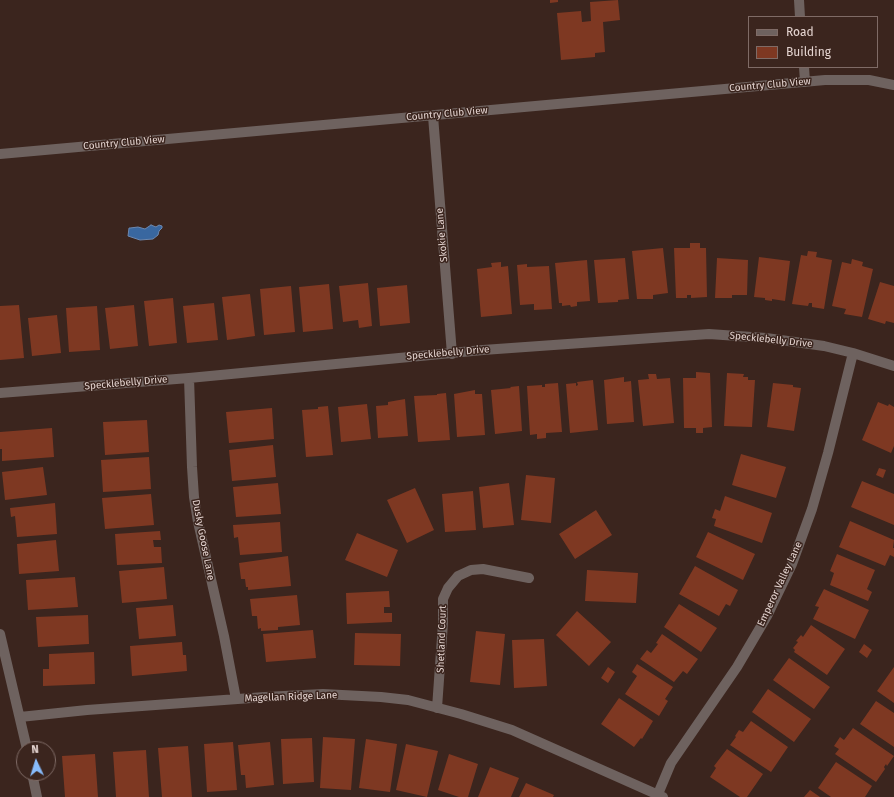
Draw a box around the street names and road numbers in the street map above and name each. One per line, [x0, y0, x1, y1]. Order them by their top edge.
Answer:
street label: Country Club View [729, 75, 811, 95]
street label: Country Club View [406, 104, 488, 124]
street label: Country Club View [83, 133, 165, 153]
street label: Skokie Lane [434, 208, 450, 262]
street label: Specklebelly Drive [729, 330, 813, 350]
street label: Specklebelly Drive [406, 343, 490, 363]
street label: Specklebelly Drive [84, 373, 168, 393]
street label: Dusky Goose Lane [189, 499, 217, 581]
street label: Emperor Valley Lane [755, 540, 805, 628]
street label: Shetland Court [435, 605, 449, 673]
street label: Magellan Ridge Lane [244, 689, 338, 705]

